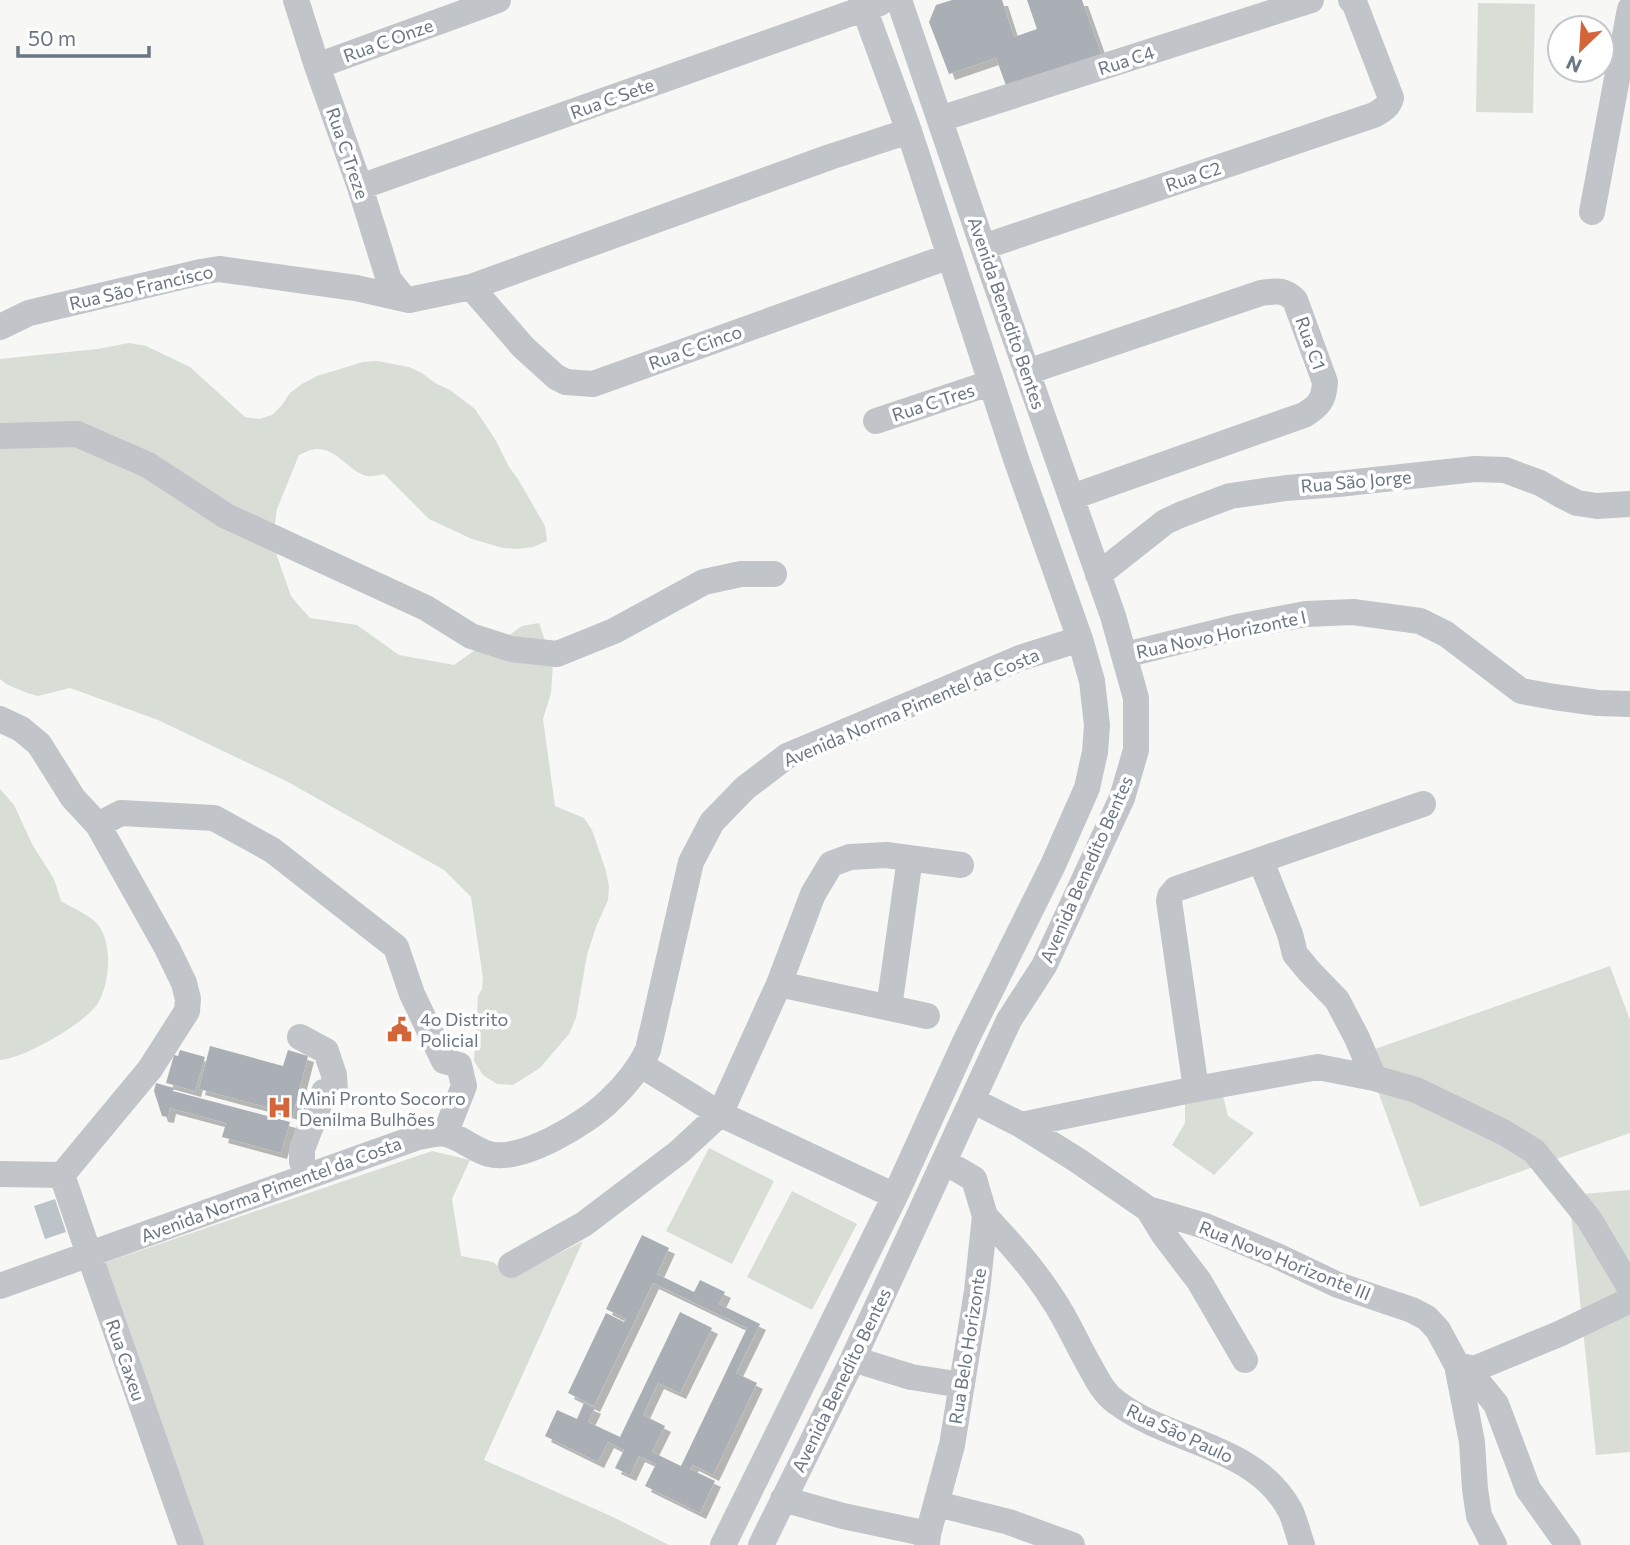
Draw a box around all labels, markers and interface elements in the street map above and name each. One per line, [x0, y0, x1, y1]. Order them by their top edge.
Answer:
scale bar [18, 14, 149, 58]
street label: Rua C Onze [340, 14, 436, 66]
north arrow [1546, 14, 1616, 84]
text: 50 m [28, 25, 76, 50]
street label: Rua C4 [1095, 41, 1157, 79]
text: N [1562, 51, 1585, 78]
street label: Rua C Sete [567, 73, 657, 123]
street label: Rua C Treze [322, 104, 374, 202]
street label: Rua C2 [1162, 156, 1224, 196]
street label: Avenida Benedito Bentes [964, 214, 1050, 412]
street label: Rua São Francisco [67, 260, 215, 314]
street label: Rua C1 [1291, 313, 1331, 373]
street label: Rua C Cinco [645, 320, 745, 374]
street label: Rua C Tres [889, 378, 977, 426]
street label: Rua São Jorge [1300, 465, 1412, 497]
street label: Rua Novo Horizonte I [1134, 605, 1308, 663]
street label: Avenida Norma Pimentel da Costa [780, 643, 1042, 771]
street label: Avenida Benedito Bentes [1035, 772, 1137, 966]
place label: 4o Distrito Policial [420, 1008, 508, 1051]
public building icon: 4o Distrito Policial [386, 1015, 414, 1043]
place label: Mini Pronto Socorro Denilma Bulhões [299, 1087, 466, 1130]
hospital icon: Mini Pronto Socorro Denilma Bulhões [265, 1094, 293, 1122]
street label: Avenida Norma Pimentel da Costa [138, 1132, 404, 1246]
street label: Rua Novo Horizonte III [1196, 1215, 1374, 1305]
street label: Rua Belo Horizonte [944, 1266, 990, 1426]
street label: Avenida Benedito Bentes [787, 1284, 895, 1476]
street label: Rua Caxeu [102, 1316, 150, 1404]
street label: Rua São Paulo [1123, 1399, 1237, 1467]

